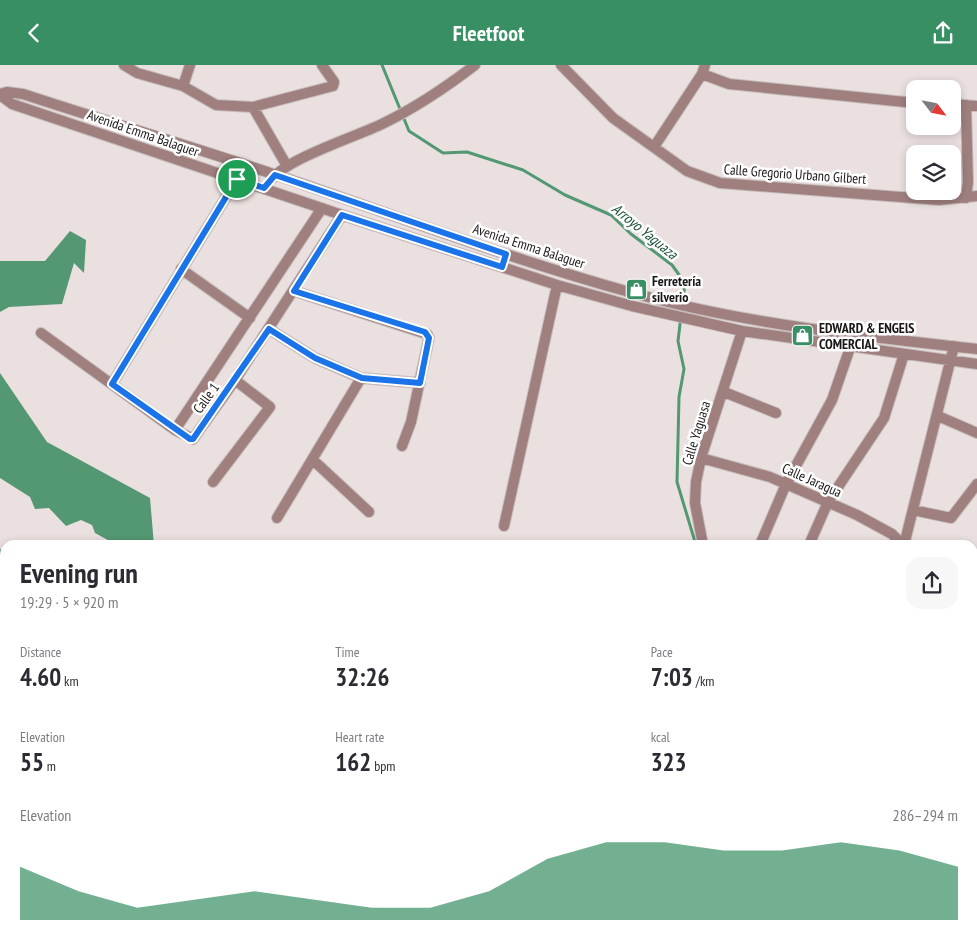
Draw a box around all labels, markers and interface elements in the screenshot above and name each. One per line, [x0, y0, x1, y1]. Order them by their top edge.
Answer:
icon: back [20, 19, 48, 47]
text: Fleetfoot [453, 19, 524, 47]
icon: share [929, 19, 957, 47]
north arrow [906, 80, 961, 135]
map controls [906, 80, 961, 200]
street label: Avenida Emma Balaguer [85, 105, 201, 161]
button: layers [906, 145, 961, 200]
pin [216, 158, 258, 200]
street label: Calle Gregorio Urbano Gilbert [723, 160, 867, 188]
icon: arrive [223, 165, 251, 193]
water label: Arroyo Yaguaza [608, 199, 682, 264]
street label: Avenida Emma Balaguer [471, 219, 587, 273]
place label: Ferretería silverio [652, 272, 701, 306]
shop icon: Ferretería silverio [624, 277, 648, 301]
place label: EDWARD & ENGElS COMERCIAL [819, 319, 914, 353]
shop icon: EDWARD & ENGElS COMERCIAL [791, 324, 815, 348]
street label: Calle 1 [189, 379, 223, 417]
street label: Calle Yaguasa [678, 399, 714, 467]
street label: Calle Jaragua [779, 459, 845, 501]
text: Evening run [20, 554, 138, 591]
button: share [906, 557, 958, 609]
text: 19:29 · 5 × 920 m [20, 592, 118, 612]
text: Distance [20, 643, 61, 661]
text: Time [335, 643, 360, 661]
text: Pace [651, 643, 673, 661]
text: 4.60 [20, 661, 61, 693]
text: 32:26 [335, 661, 389, 693]
text: 7:03 [651, 661, 693, 693]
text: km [61, 672, 79, 690]
text: /km [693, 672, 714, 690]
text: Elevation [20, 728, 65, 746]
text: Heart rate [335, 728, 384, 746]
text: kcal [651, 728, 670, 746]
text: 55 [20, 746, 44, 778]
text: 162 [335, 746, 371, 778]
text: 323 [651, 746, 687, 778]
text: m [44, 757, 56, 775]
text: bpm [371, 757, 395, 775]
text: Elevation [20, 805, 71, 825]
text: 286–294 m [893, 805, 958, 825]

